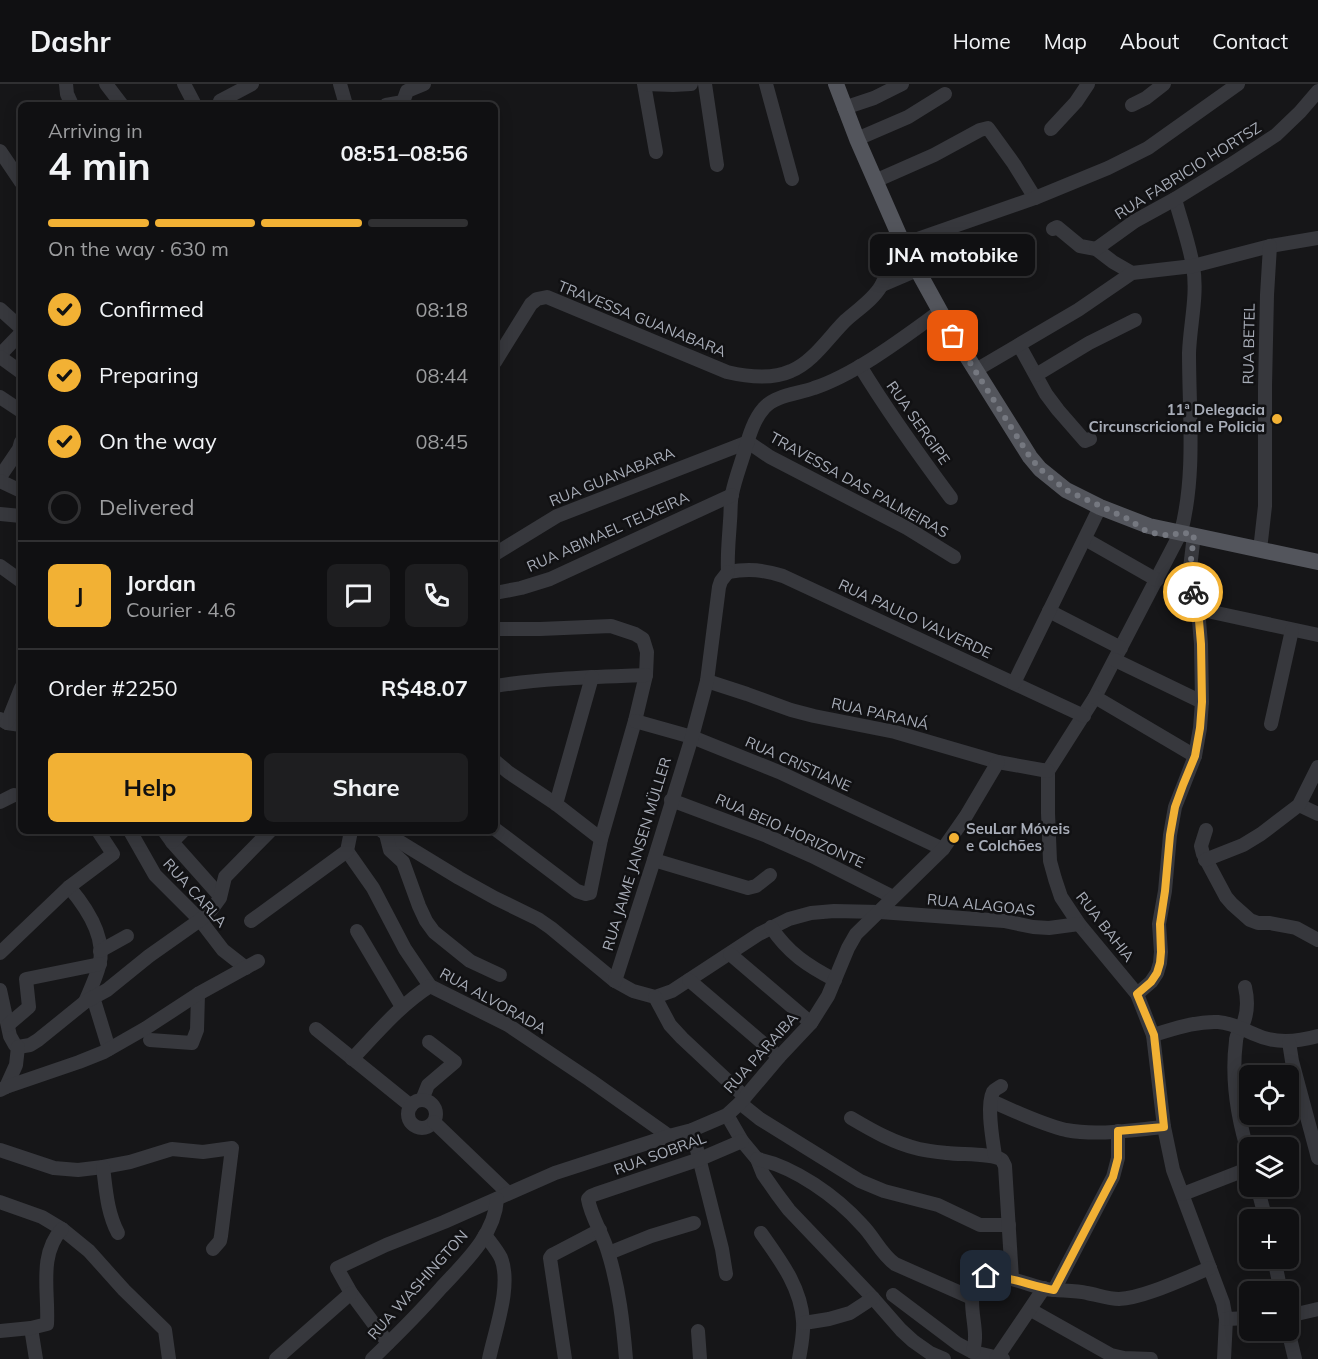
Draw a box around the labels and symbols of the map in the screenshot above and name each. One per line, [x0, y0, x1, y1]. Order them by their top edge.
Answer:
street label: RUA FABRICIO HORTSZ [1111, 118, 1264, 223]
callout: JNA motobike [870, 234, 1036, 276]
street label: TRAVESSA GUANABARA [555, 276, 729, 361]
street label: RUA BETEL [1238, 303, 1259, 385]
pin [927, 310, 978, 361]
street label: RUA SERGIPE [882, 377, 954, 468]
place label: 11ª Delegacia Circunscricional e Policia [1088, 400, 1265, 436]
marker: 11ª Delegacia Circunscricional e Policia [1270, 412, 1284, 426]
street label: TRAVESSA DAS PALMEIRAS [767, 427, 952, 542]
street label: RUA GUANABARA [546, 443, 677, 510]
street label: RUA ABIMAEL TELXEIRA [524, 487, 692, 576]
courier [1163, 562, 1223, 622]
street label: RUA PAULO VALVERDE [836, 575, 995, 663]
street label: RUA PARANÁ [830, 693, 931, 734]
street label: RUA CRISTIANE [742, 732, 854, 795]
street label: RUA JAIME JANSEN MÜLLER [598, 755, 675, 953]
street label: RUA BEIO HORIZONTE [713, 789, 868, 872]
place label: SeuLar Móveis e Colchões [966, 819, 1070, 855]
marker: SeuLar Móveis e Colchões [947, 831, 961, 845]
street label: RUA CARLA [159, 854, 231, 931]
street label: RUA BAHIA [1072, 888, 1139, 966]
street label: RUA ALAGOAS [926, 889, 1036, 920]
street label: RUA ALVORADA [437, 963, 550, 1038]
street label: RUA PARAIBA [719, 1008, 802, 1097]
street label: RUA SOBRAL [611, 1128, 709, 1179]
street label: RUA WASHINGTON [363, 1226, 472, 1343]
pin [960, 1250, 1011, 1301]

